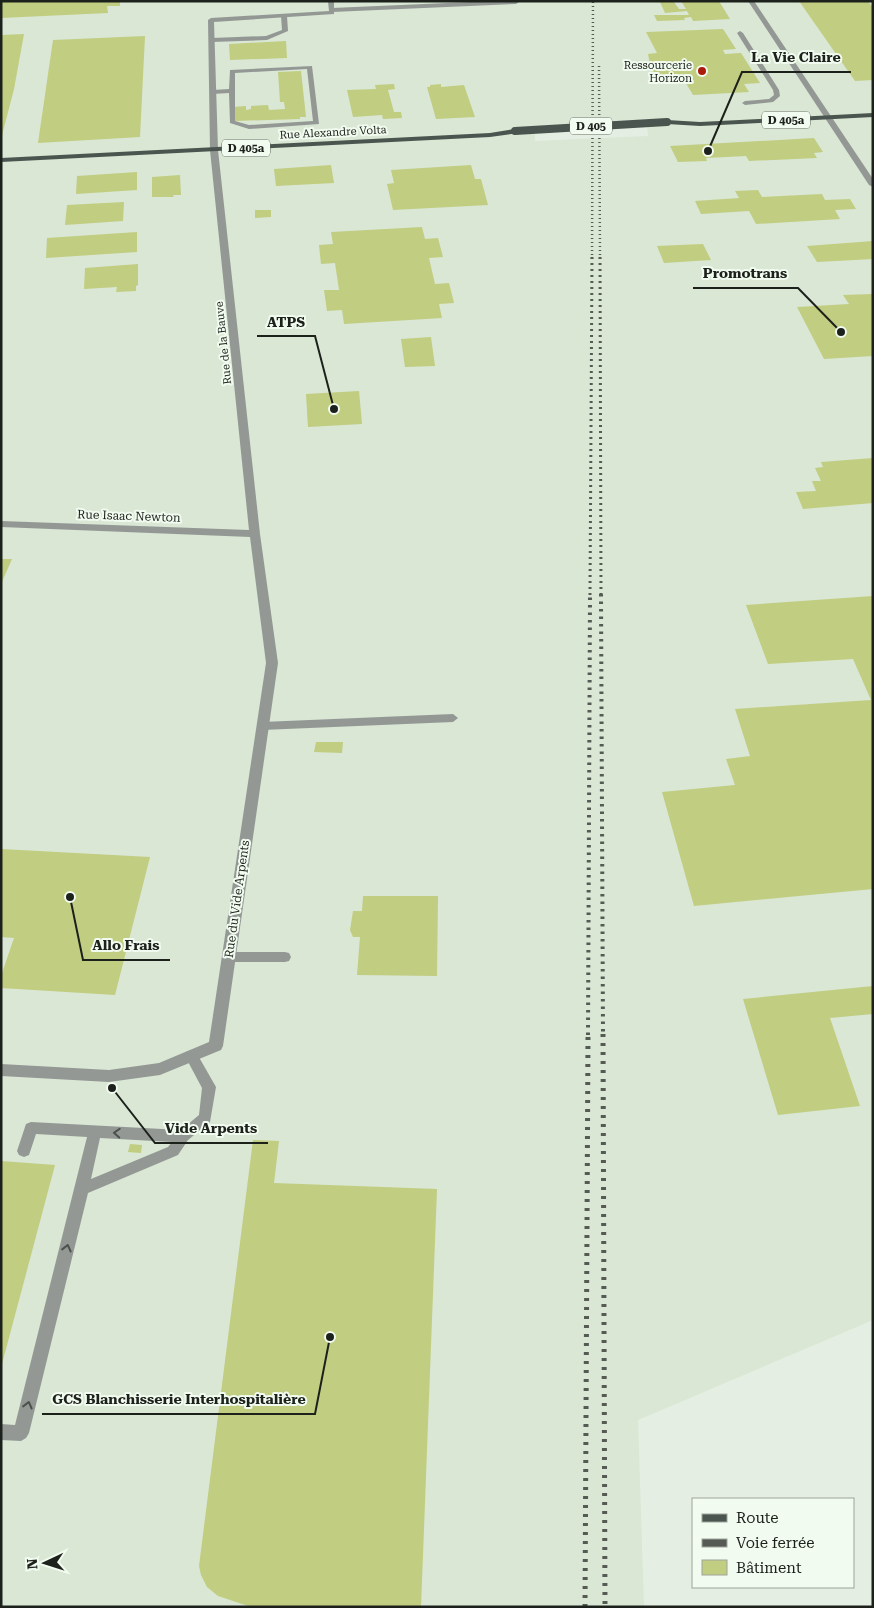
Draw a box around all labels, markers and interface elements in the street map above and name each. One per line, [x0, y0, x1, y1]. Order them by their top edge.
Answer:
callout: La Vie Claire [742, 43, 851, 72]
text: La Vie Claire [751, 49, 841, 65]
place label: Ressourcerie Horizon [624, 59, 692, 85]
marker: Ressourcerie Horizon [696, 65, 708, 77]
road number: D 405a [762, 112, 810, 128]
road number: D 405 [570, 118, 612, 134]
street label: Rue Alexandre Volta [279, 123, 387, 142]
road number: D 405a [222, 140, 270, 156]
callout: Promotrans [693, 259, 798, 288]
text: Promotrans [703, 265, 787, 281]
street label: Rue de la Bauve [213, 301, 234, 385]
callout: ATPS [257, 307, 315, 336]
text: ATPS [267, 314, 305, 330]
street label: Rue Isaac Newton [77, 507, 181, 525]
street label: Rue du Vide Arpents [222, 839, 252, 959]
callout: Allo Frais [83, 931, 170, 960]
text: Allo Frais [93, 937, 159, 953]
callout: Vide Arpents [155, 1114, 268, 1143]
text: Vide Arpents [165, 1120, 257, 1136]
one-way arrow [113, 1127, 121, 1138]
one-way arrow [61, 1243, 72, 1252]
callout: GCS Blanchisserie Interhospitalière [42, 1385, 315, 1414]
text: GCS Blanchisserie Interhospitalière [52, 1391, 306, 1407]
one-way arrow [22, 1401, 33, 1410]
legend [692, 1498, 854, 1588]
text: Route [736, 1509, 778, 1527]
text: Voie ferrée [736, 1534, 814, 1552]
north arrow [20, 1538, 70, 1588]
text: N [24, 1558, 40, 1570]
text: Bâtiment [736, 1559, 802, 1577]

